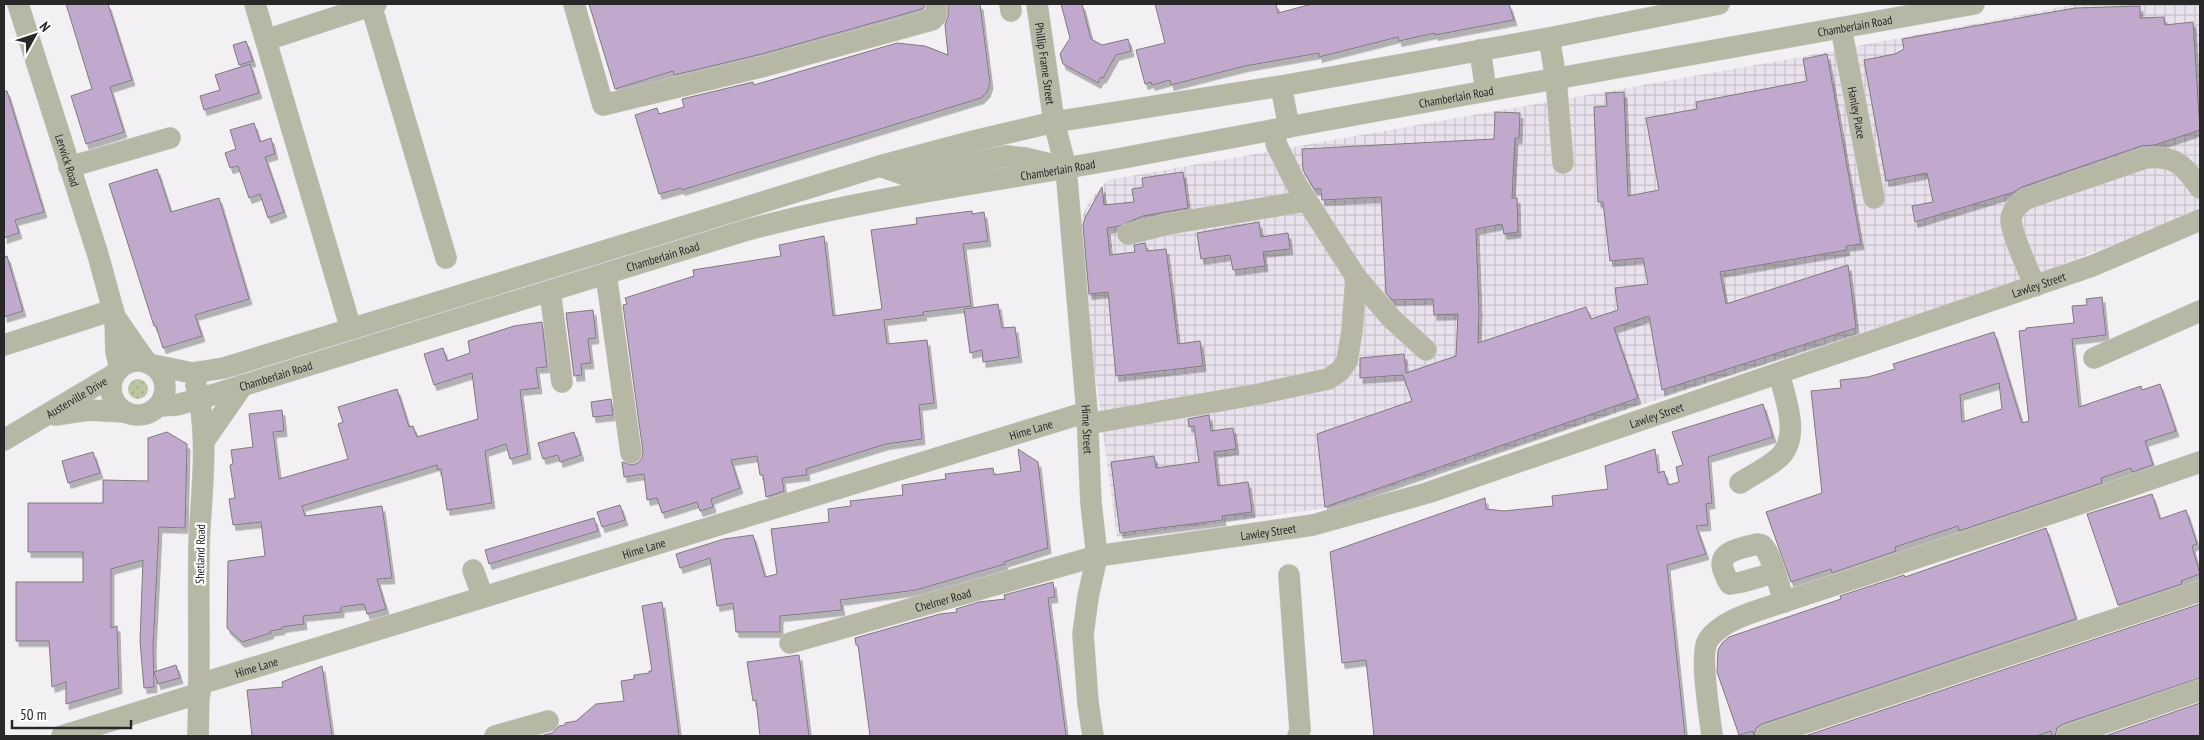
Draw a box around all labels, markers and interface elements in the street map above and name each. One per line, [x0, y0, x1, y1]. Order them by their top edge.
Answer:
north arrow [10, 10, 60, 60]
street label: Chamberlain Road [1816, 11, 1893, 39]
text: N [36, 18, 54, 35]
street label: Phillip Frame Street [1032, 21, 1059, 106]
street label: Chamberlain Road [1418, 82, 1495, 110]
street label: Hanley Place [1845, 85, 1870, 140]
street label: Lerwick Road [52, 132, 83, 188]
street label: Chamberlain Road [1019, 156, 1096, 183]
street label: Chamberlain Road [624, 238, 701, 274]
street label: Lawley Street [2010, 268, 2068, 300]
street label: Chamberlain Road [237, 357, 314, 394]
street label: Austerville Drive [43, 373, 110, 421]
street label: Lawley Street [1627, 398, 1686, 431]
street label: Hime Street [1079, 404, 1096, 455]
street label: Hime Lane [1007, 416, 1054, 443]
street label: Lawley Street [1239, 520, 1298, 543]
street label: Shetland Road [192, 524, 208, 584]
street label: Hime Lane [620, 534, 667, 562]
street label: Chelmer Road [913, 585, 973, 615]
street label: Hime Lane [233, 653, 280, 680]
scale bar [12, 698, 131, 730]
text: 50 m [20, 705, 46, 724]

